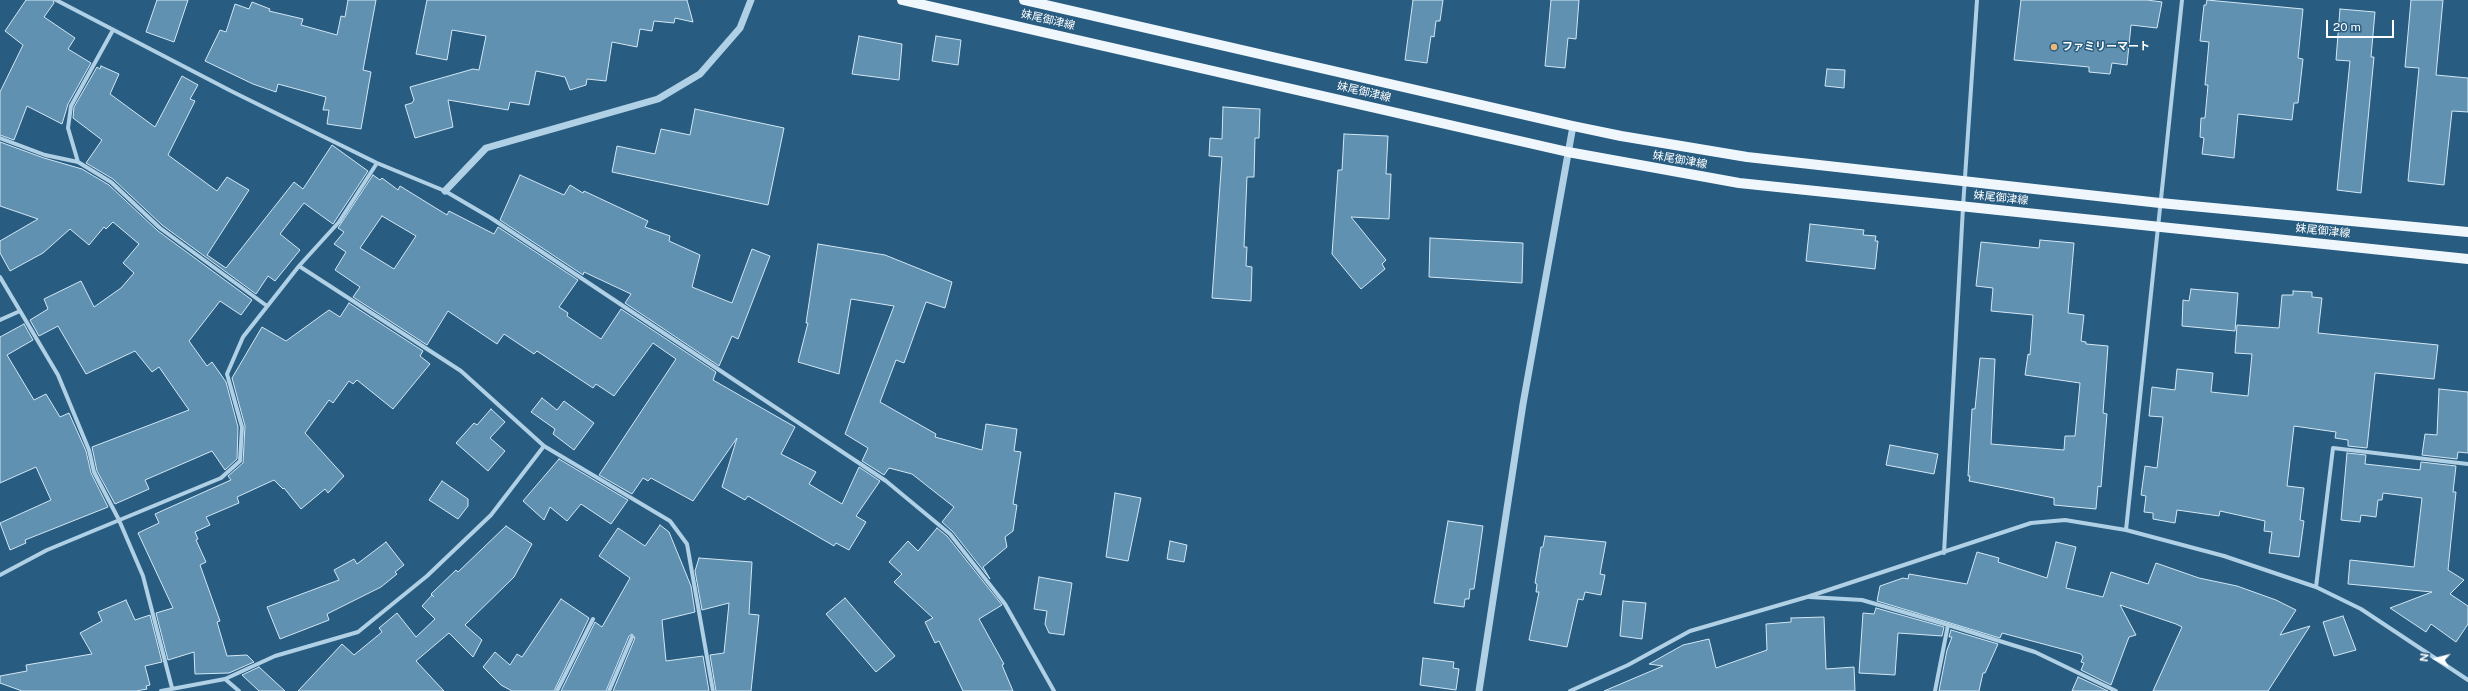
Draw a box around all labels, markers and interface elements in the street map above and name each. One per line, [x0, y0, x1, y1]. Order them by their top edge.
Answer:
street label: 妹尾御津線 [1020, 7, 1076, 33]
scale bar [2328, 12, 2396, 38]
text: 20 m [2333, 20, 2361, 34]
place label: ファミリーマート [2062, 40, 2150, 54]
marker: ファミリーマート [2049, 42, 2059, 52]
street label: 妹尾御津線 [1336, 79, 1392, 105]
street label: 妹尾御津線 [1652, 149, 1708, 171]
street label: 妹尾御津線 [1973, 189, 2029, 207]
street label: 妹尾御津線 [2295, 222, 2351, 240]
north arrow [2416, 639, 2456, 679]
text: N [2418, 653, 2431, 663]

